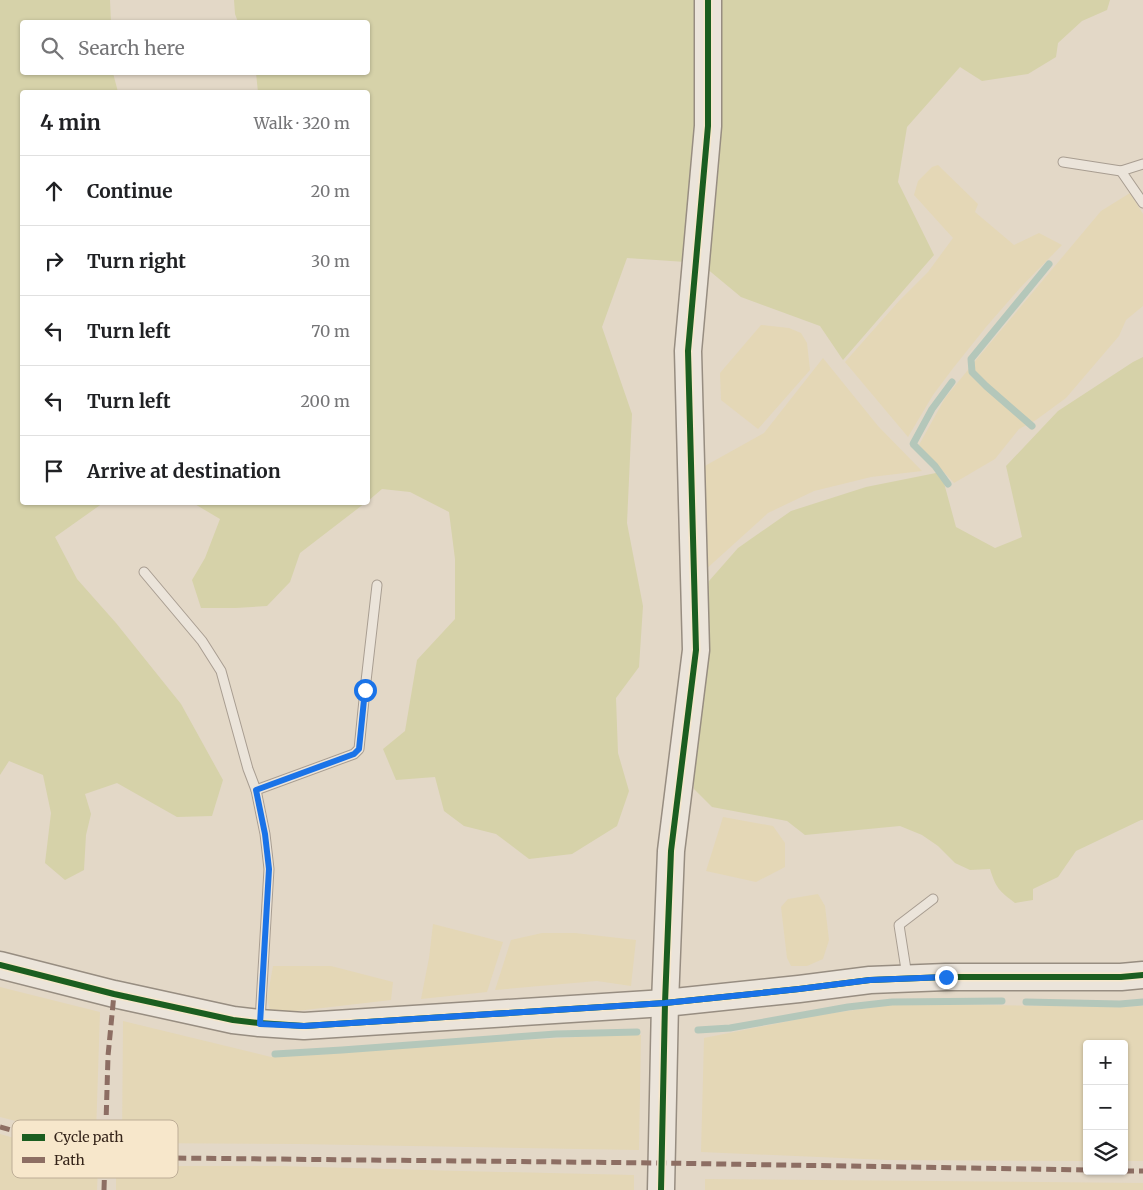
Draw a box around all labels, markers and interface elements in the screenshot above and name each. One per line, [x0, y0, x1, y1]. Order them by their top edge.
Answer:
search box [20, 20, 370, 75]
icon: search [38, 34, 66, 62]
text: Search here [78, 36, 185, 60]
text: 4 min [40, 109, 101, 136]
text: Walk · 320 m [254, 113, 350, 133]
icon: ahead [40, 177, 68, 205]
text: Continue [87, 179, 173, 203]
text: 20 m [311, 181, 350, 201]
icon: right [40, 247, 68, 275]
text: Turn right [87, 249, 186, 273]
text: 30 m [311, 251, 350, 271]
icon: left [40, 317, 68, 345]
text: Turn left [87, 319, 171, 343]
text: 70 m [311, 321, 350, 341]
icon: left [40, 387, 68, 415]
text: Turn left [87, 389, 171, 413]
text: 200 m [300, 391, 350, 411]
icon: arrive [40, 457, 68, 485]
text: Arrive at destination [87, 459, 281, 483]
route start [354, 679, 377, 702]
route end [935, 966, 958, 989]
map controls [1083, 1040, 1128, 1175]
button: + [1083, 1040, 1128, 1085]
button: − [1083, 1085, 1128, 1130]
legend [12, 1120, 178, 1178]
text: Cycle path [54, 1128, 124, 1146]
button: layers [1083, 1130, 1128, 1175]
text: Path [54, 1151, 85, 1169]

